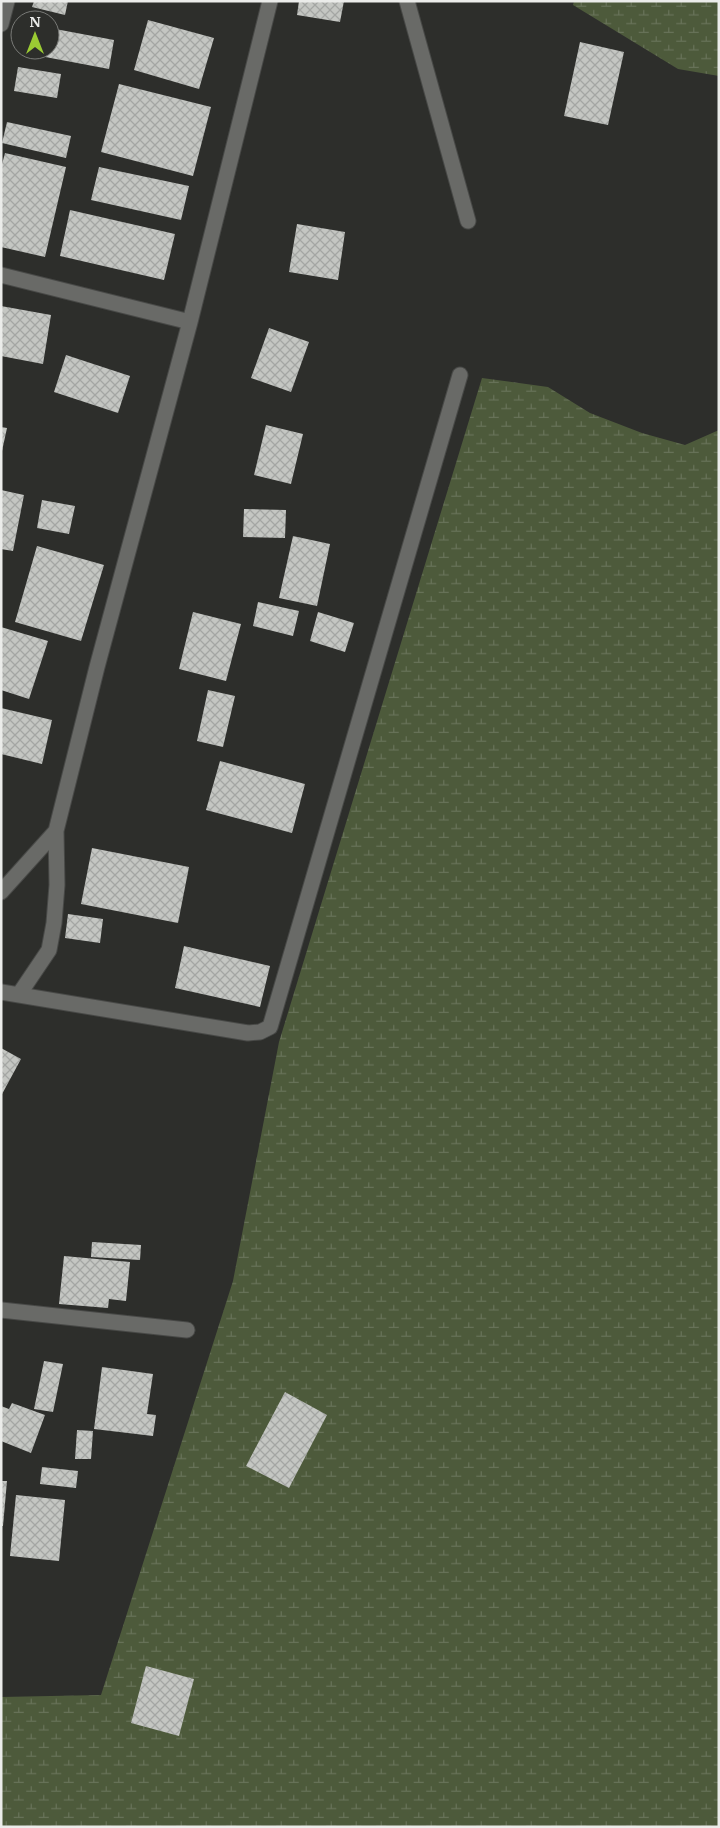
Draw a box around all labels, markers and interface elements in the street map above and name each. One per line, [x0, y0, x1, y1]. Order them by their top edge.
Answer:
north arrow [10, 10, 60, 60]
text: N [29, 13, 41, 31]

